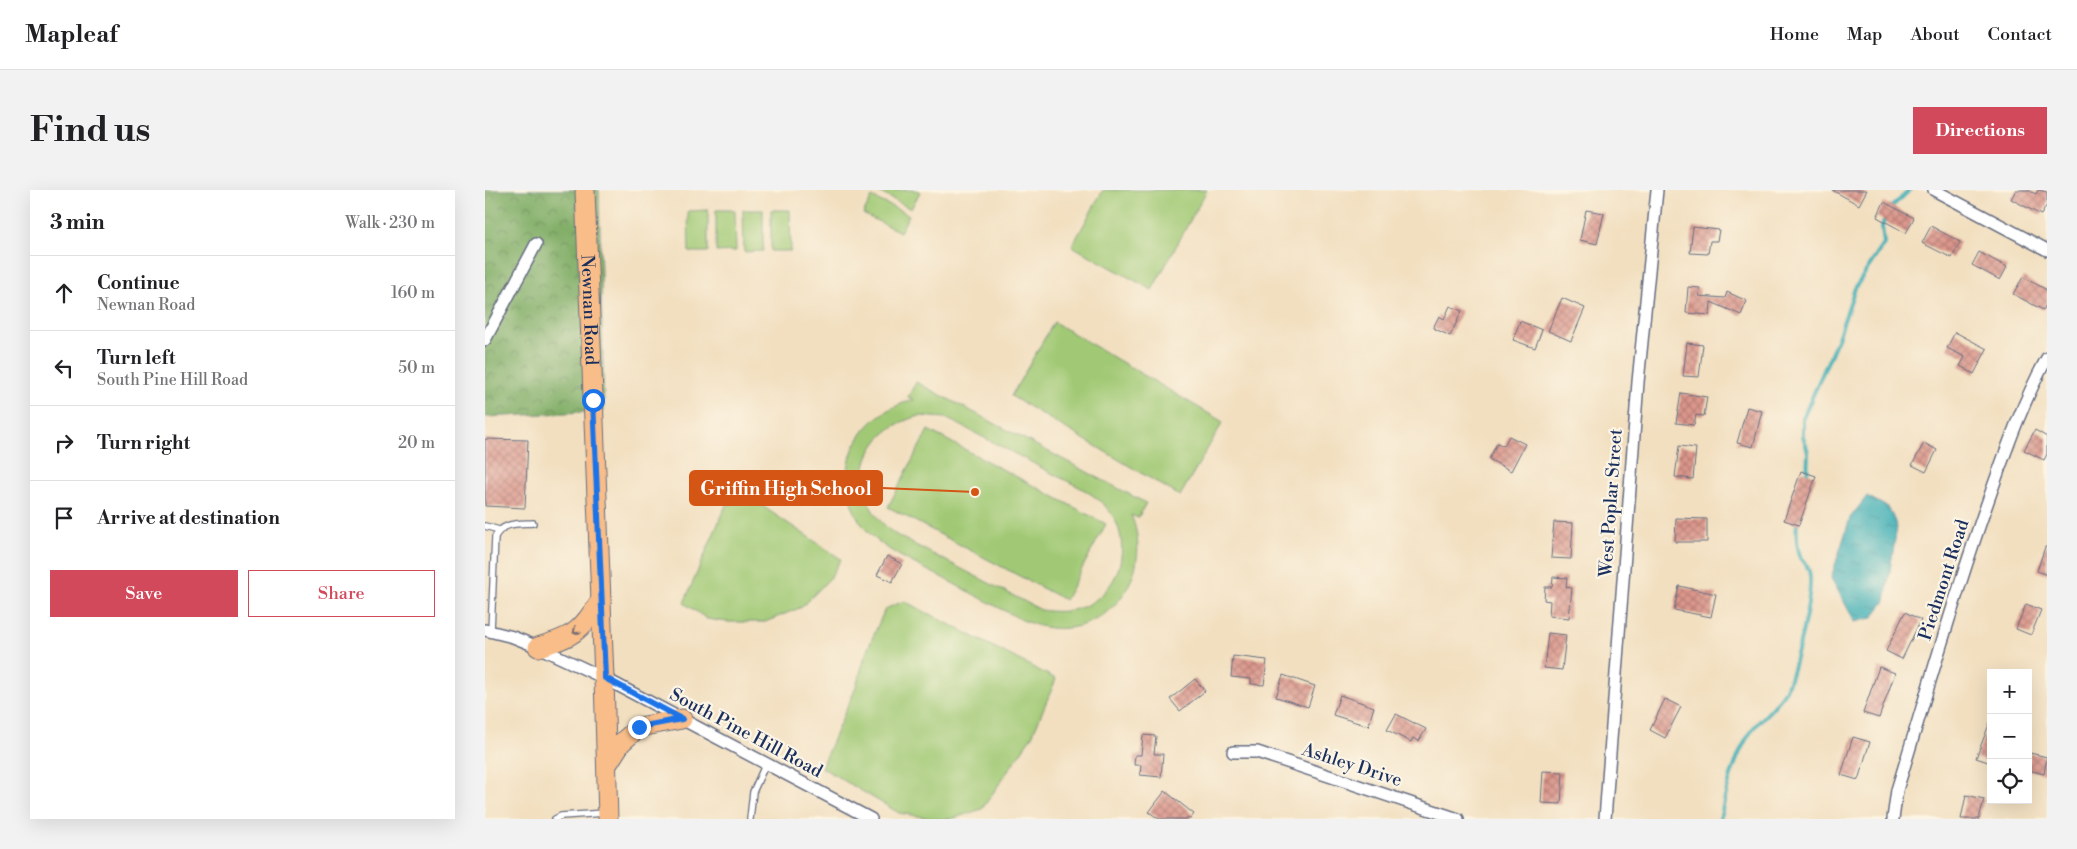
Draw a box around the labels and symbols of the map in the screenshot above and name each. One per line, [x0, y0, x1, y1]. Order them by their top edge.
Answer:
street label: Newnan Road [576, 254, 603, 366]
route start [582, 389, 605, 412]
street label: West Poplar Street [1594, 427, 1628, 579]
callout: Griffin High School [690, 471, 882, 505]
text: Griffin High School [700, 477, 872, 501]
street label: Piedmont Road [1914, 516, 1975, 643]
one-way arrow [572, 626, 581, 635]
street label: South Pine Hill Road [666, 683, 827, 783]
route end [628, 716, 651, 739]
street label: Ashley Drive [1298, 738, 1405, 792]

